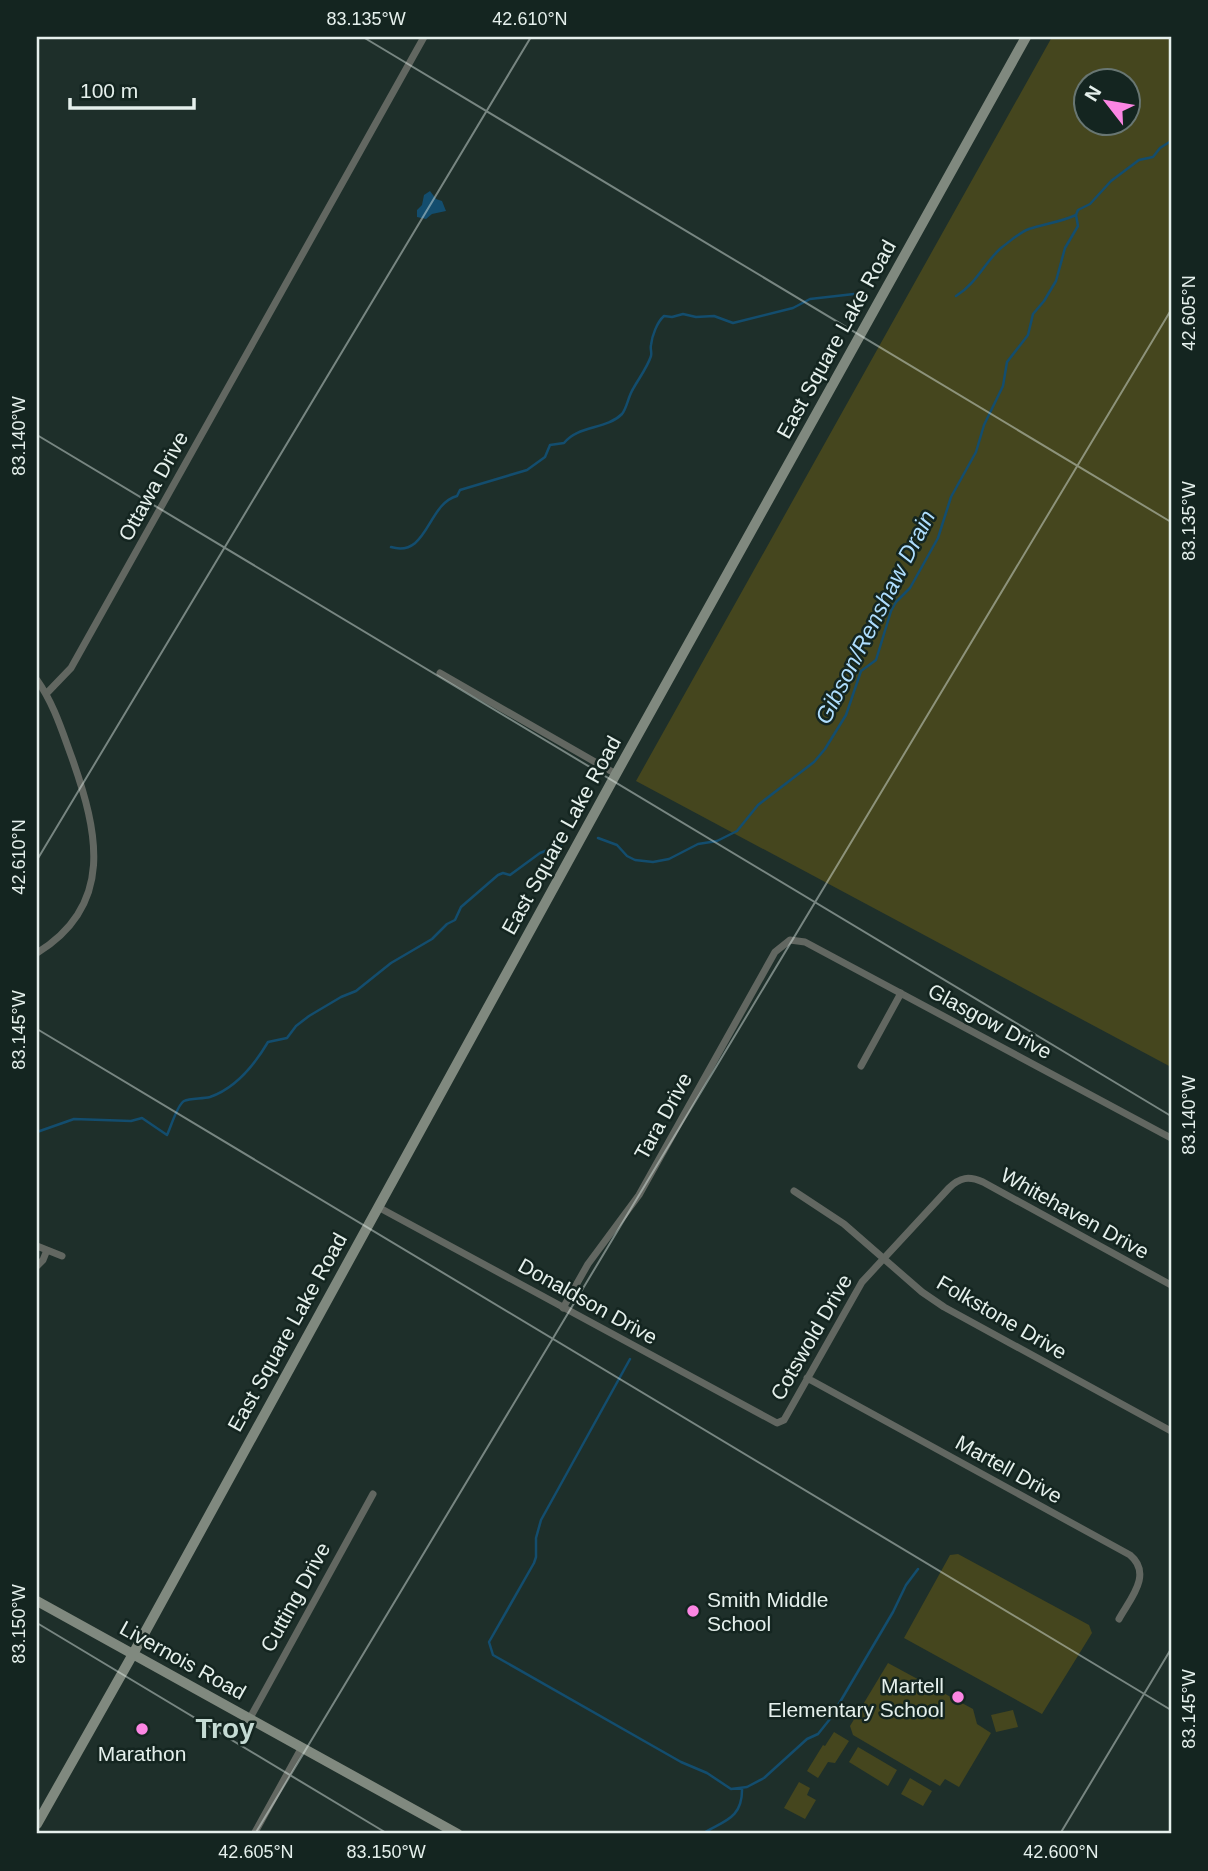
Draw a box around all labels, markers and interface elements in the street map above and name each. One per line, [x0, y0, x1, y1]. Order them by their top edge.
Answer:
text: 83.135°W [326, 9, 406, 29]
text: 42.610°N [492, 9, 568, 29]
scale bar [70, 66, 194, 110]
north arrow [1072, 66, 1142, 136]
text: 100 m [80, 79, 138, 102]
text: N [1080, 82, 1105, 105]
street label: East Square Lake Road [772, 236, 900, 442]
text: 42.605°N [1179, 275, 1199, 351]
text: 83.140°W [9, 396, 29, 476]
street label: Ottawa Drive [114, 427, 192, 545]
text: 83.135°W [1179, 481, 1199, 561]
water label: Gibson/Renshaw Drain [810, 506, 940, 728]
street label: East Square Lake Road [497, 732, 625, 938]
text: 42.610°N [9, 819, 29, 895]
street label: Glasgow Drive [924, 979, 1056, 1063]
text: 83.145°W [9, 990, 29, 1070]
street label: Tara Drive [630, 1069, 696, 1163]
text: 83.140°W [1179, 1075, 1199, 1155]
street label: Whitehaven Drive [997, 1163, 1153, 1263]
street label: East Square Lake Road [223, 1229, 351, 1435]
street label: Donaldson Drive [515, 1253, 661, 1349]
street label: Cotswold Drive [766, 1270, 856, 1404]
street label: Folkstone Drive [933, 1271, 1071, 1363]
street label: Martell Drive [952, 1430, 1066, 1508]
street label: Cutting Drive [256, 1538, 334, 1656]
text: 83.150°W [9, 1584, 29, 1664]
place label: Smith Middle School [707, 1588, 828, 1635]
marker: Smith Middle School [685, 1603, 701, 1619]
street label: Livernois Road [116, 1616, 250, 1704]
text: 83.145°W [1179, 1669, 1199, 1749]
place label: Martell Elementary School [768, 1674, 944, 1721]
marker: Martell Elementary School [950, 1689, 966, 1705]
district label: Troy [195, 1713, 255, 1744]
marker: Marathon [134, 1721, 150, 1737]
place label: Marathon [98, 1742, 186, 1765]
text: 42.605°N [218, 1842, 294, 1862]
text: 83.150°W [346, 1842, 426, 1862]
text: 42.600°N [1023, 1842, 1099, 1862]

